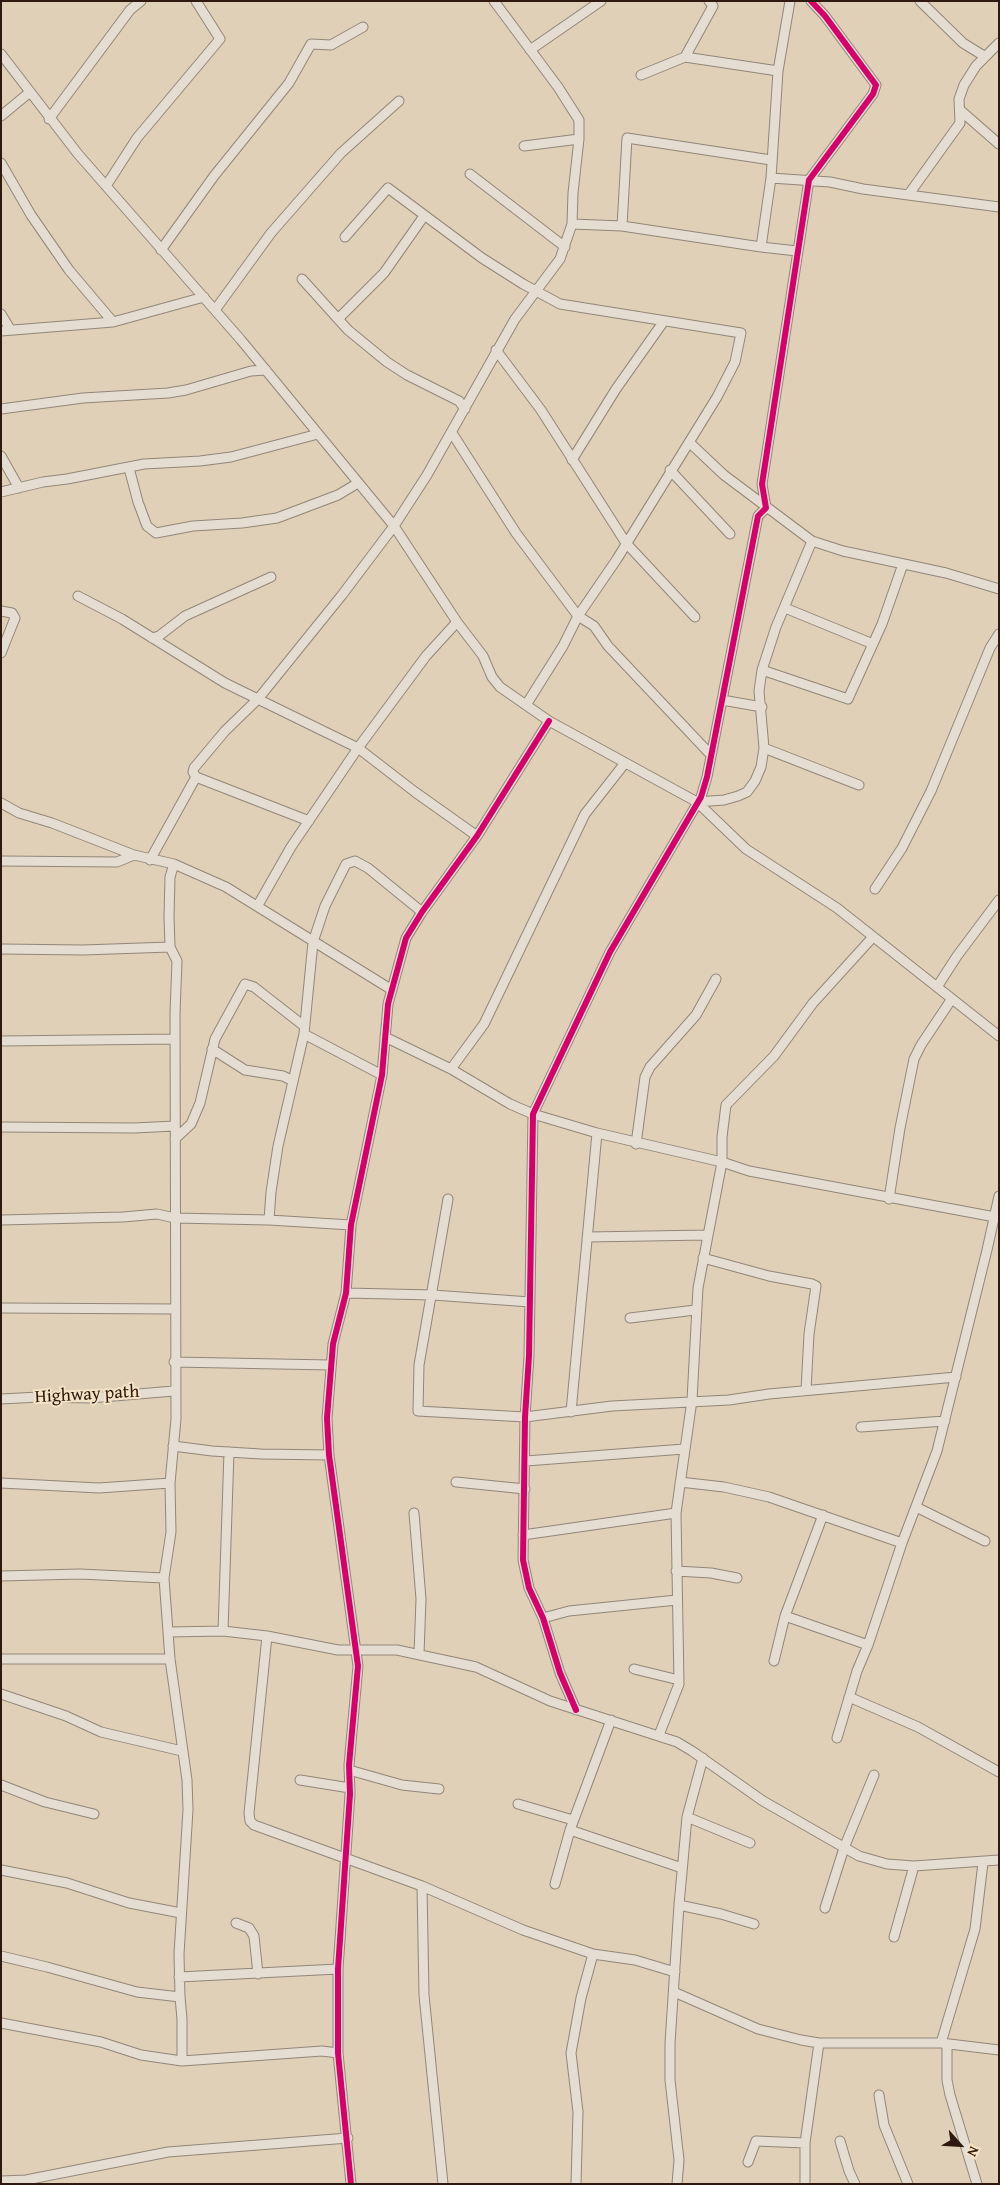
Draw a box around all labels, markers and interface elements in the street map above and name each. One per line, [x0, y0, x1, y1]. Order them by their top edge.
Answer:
street label: Highway path [34, 1381, 140, 1409]
north arrow [935, 2120, 985, 2170]
text: N [962, 2143, 985, 2160]

